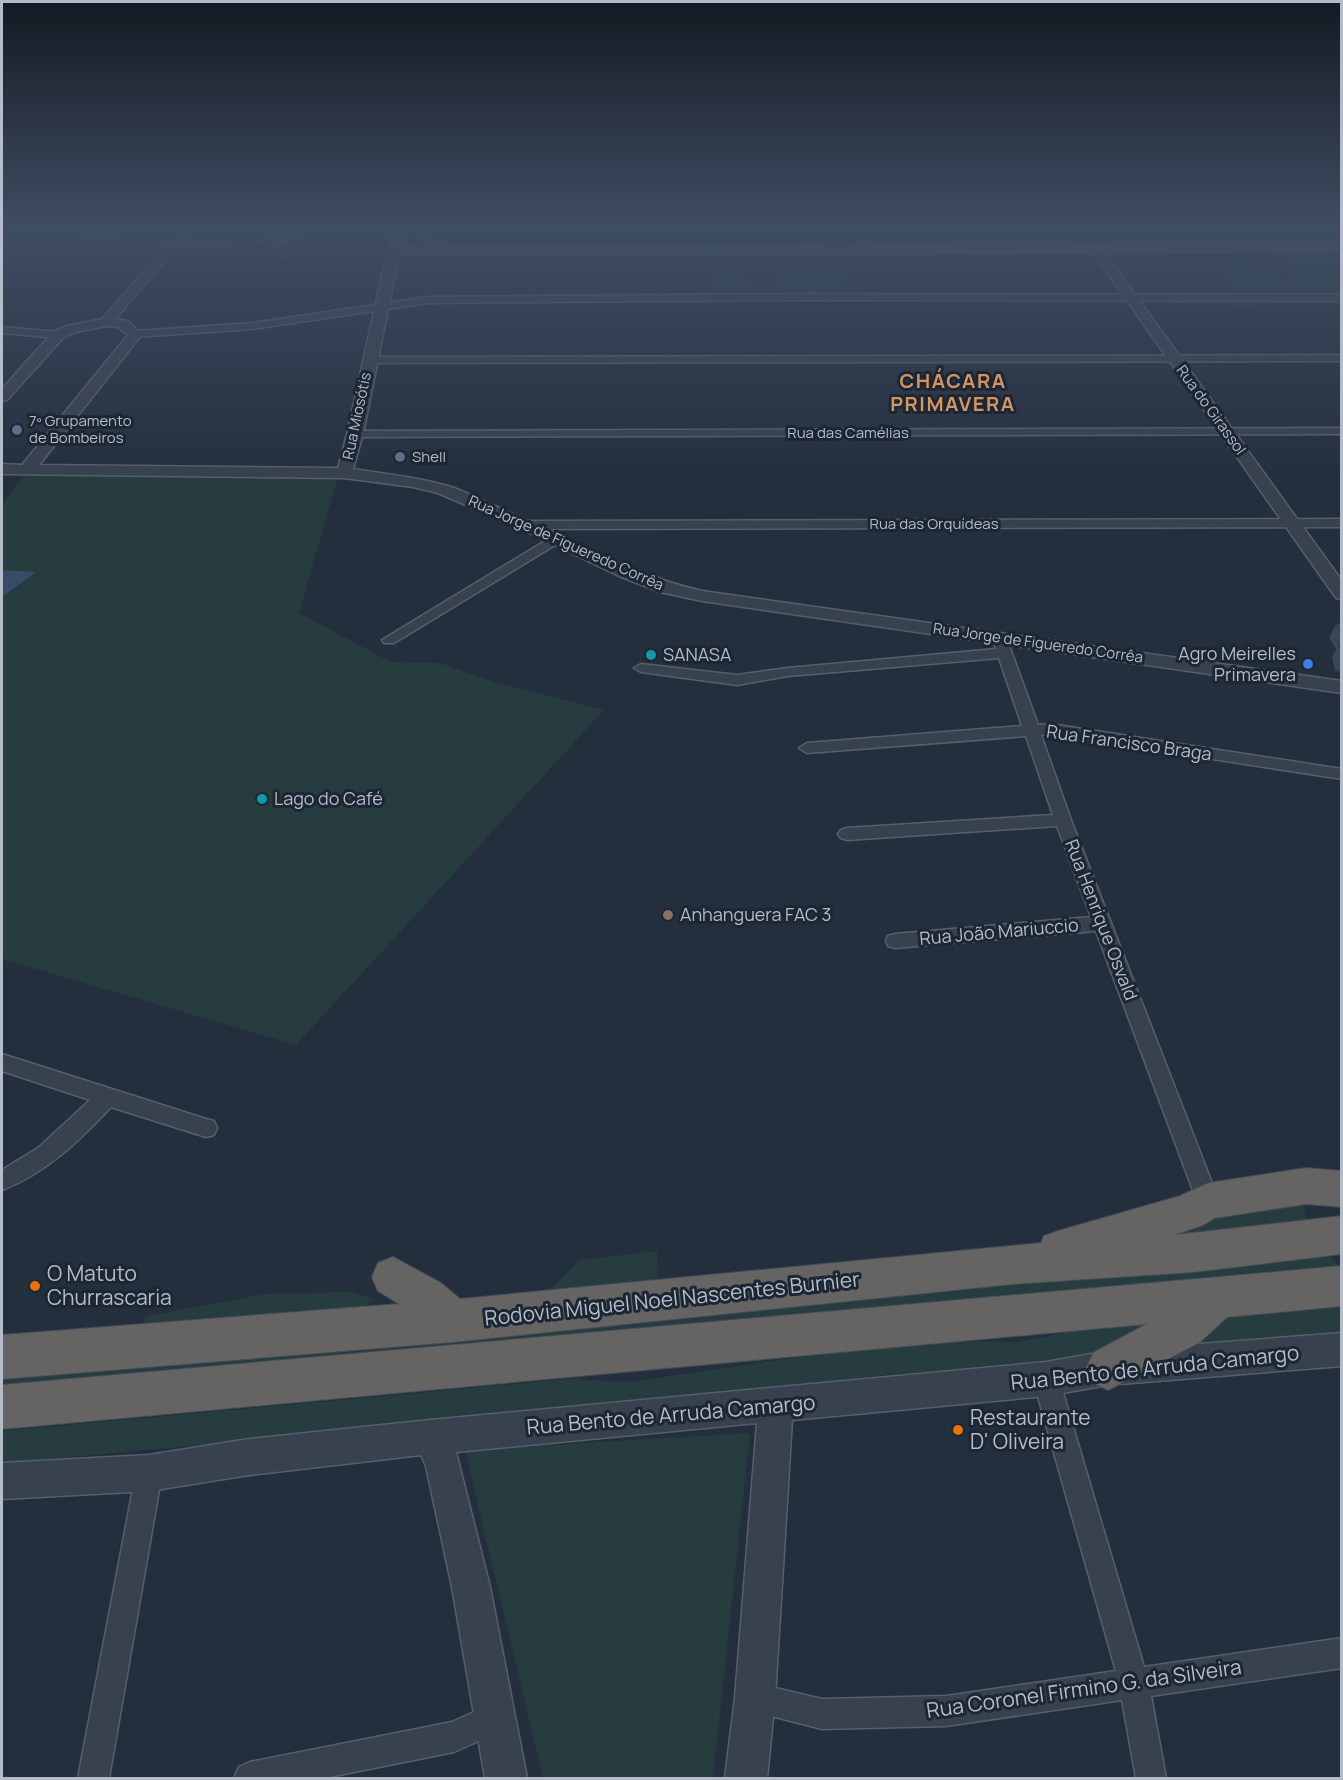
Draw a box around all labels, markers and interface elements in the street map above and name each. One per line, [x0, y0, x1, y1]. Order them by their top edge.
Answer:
street label: Rua do Girassol [1172, 361, 1251, 459]
district label: CHÁCARA PRIMAVERA [890, 367, 1016, 417]
street label: Rua Miosótis [337, 370, 376, 461]
place label: 7º Grupamento de Bombeiros [29, 410, 132, 448]
street label: Rua das Camélias [787, 422, 909, 443]
marker: 7º Grupamento de Bombeiros [10, 423, 24, 437]
place label: Shell [412, 446, 446, 467]
marker: Shell [393, 450, 407, 464]
street label: Rua Jorge de Figueredo Corrêa [465, 490, 667, 595]
street label: Rua das Orquídeas [869, 513, 999, 534]
street label: Rua Jorge de Figueredo Corrêa [932, 617, 1144, 668]
place label: Agro Meirelles Primavera [1178, 641, 1296, 686]
place label: SANASA [663, 642, 732, 666]
marker: SANASA [644, 648, 658, 662]
marker: Agro Meirelles Primavera [1301, 657, 1315, 671]
street label: Rua Francisco Braga [1045, 719, 1213, 765]
place label: Lago do Café [274, 786, 383, 810]
marker: Lago do Café [255, 792, 269, 806]
street label: Rua Henrique Osvald [1060, 836, 1144, 1004]
place label: Anhanguera FAC 3 [680, 902, 831, 926]
marker: Anhanguera FAC 3 [661, 908, 675, 922]
street label: Rua João Mariuccio [918, 912, 1079, 950]
place label: O Matuto Churrascaria [47, 1259, 172, 1311]
street label: Rodovia Miguel Noel Nascentes Burnier [483, 1264, 861, 1332]
marker: O Matuto Churrascaria [28, 1279, 42, 1293]
street label: Rua Bento de Arruda Camargo [1009, 1338, 1300, 1396]
street label: Rua Bento de Arruda Camargo [525, 1387, 816, 1441]
place label: Restaurante D' Oliveira [970, 1403, 1091, 1455]
marker: Restaurante D' Oliveira [951, 1423, 965, 1437]
street label: Rua Coronel Firmino G. da Silveira [924, 1652, 1243, 1724]

